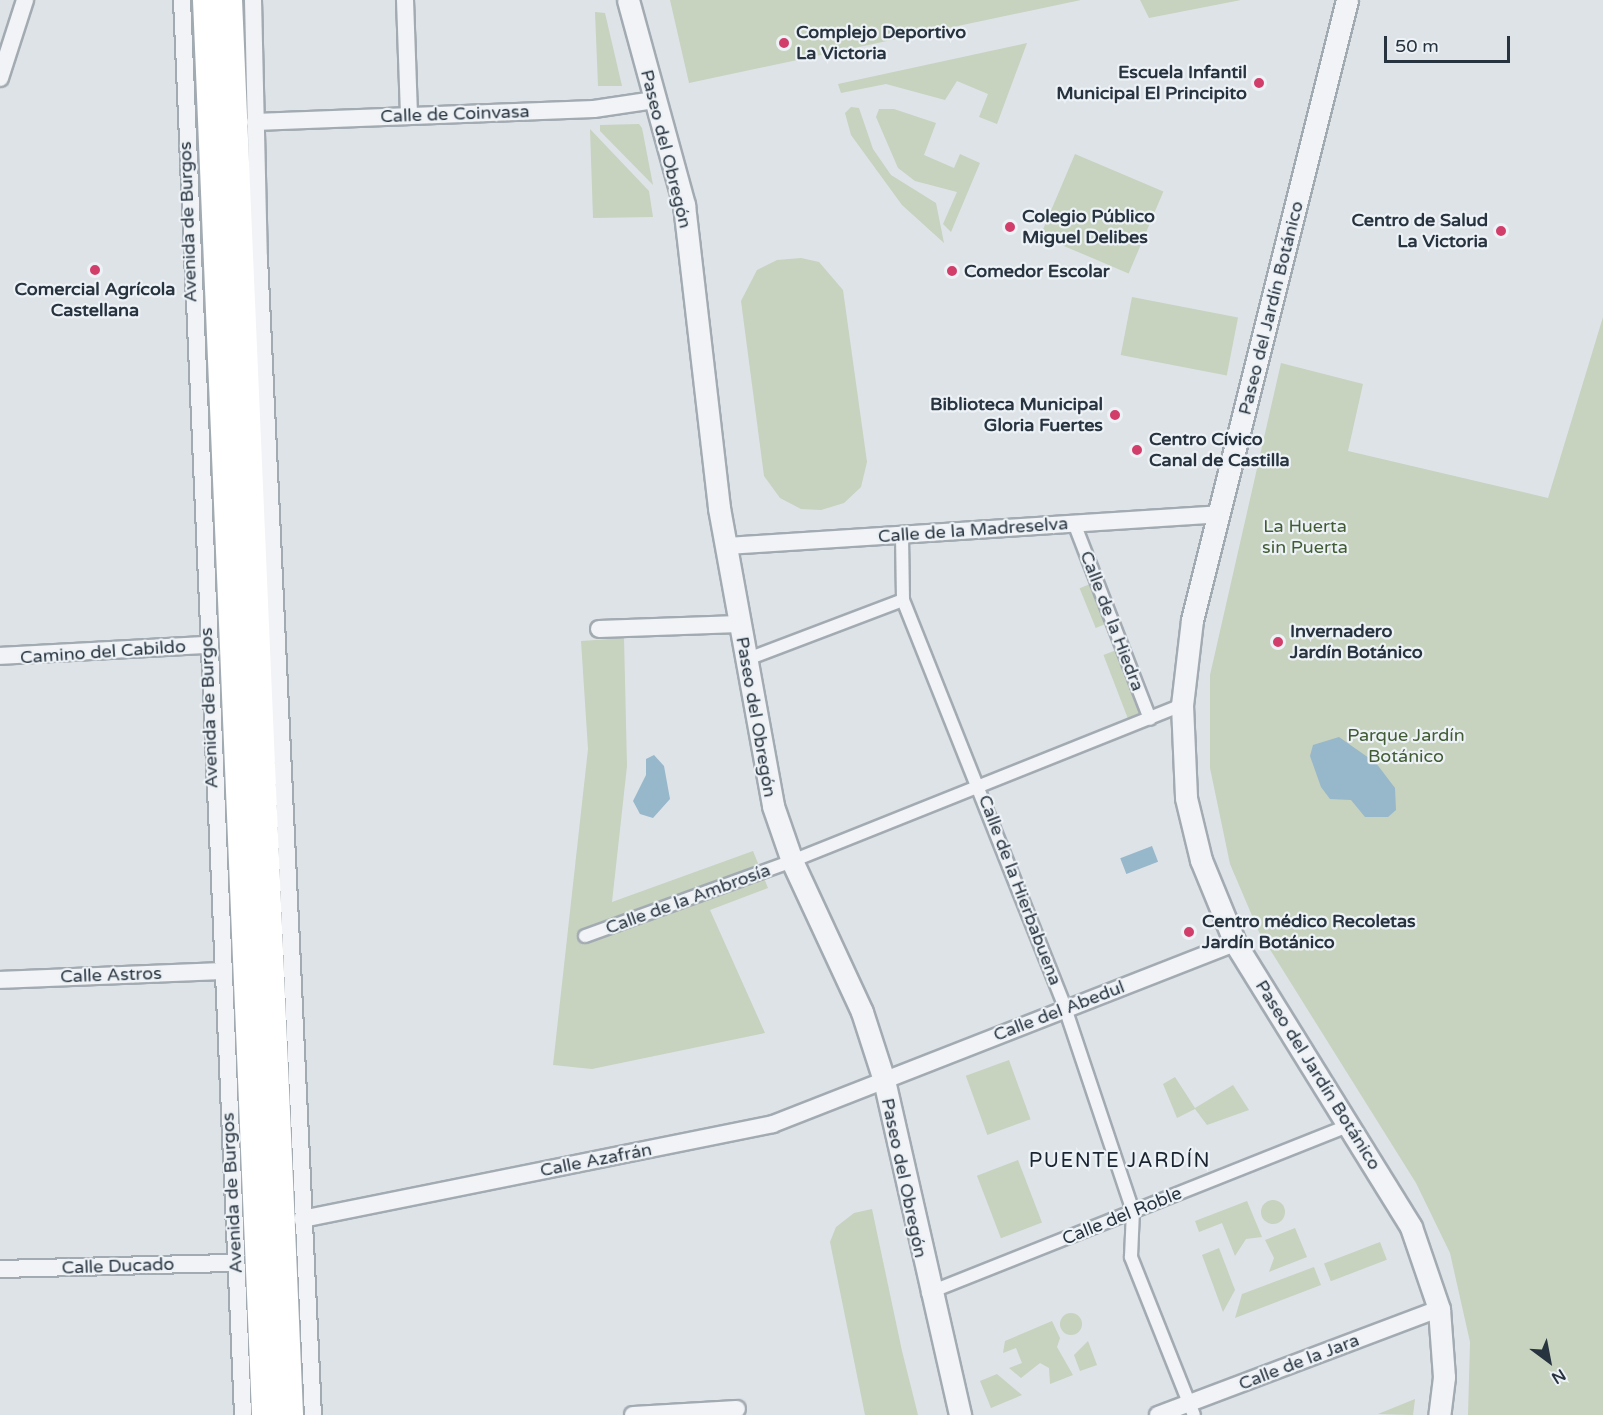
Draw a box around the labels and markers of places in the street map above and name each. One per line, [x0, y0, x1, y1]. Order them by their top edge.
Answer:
place label: Complejo Deportivo La Victoria [796, 22, 966, 64]
marker: Complejo Deportivo La Victoria [777, 36, 791, 50]
place label: Escuela Infantil Municipal El Principito [1056, 62, 1247, 104]
marker: Escuela Infantil Municipal El Principito [1252, 76, 1266, 90]
place label: Colegio Público Miguel Delibes [1022, 206, 1155, 248]
place label: Centro de Salud La Victoria [1351, 210, 1488, 252]
marker: Colegio Público Miguel Delibes [1003, 220, 1017, 234]
marker: Centro de Salud La Victoria [1492, 222, 1510, 240]
place label: Comedor Escolar [964, 260, 1110, 282]
marker: Comercial Agrícola Castellana [88, 263, 102, 277]
marker: Comedor Escolar [945, 264, 959, 278]
place label: Comercial Agrícola Castellana [15, 279, 175, 322]
place label: Biblioteca Municipal Gloria Fuertes [930, 394, 1103, 436]
marker: Biblioteca Municipal Gloria Fuertes [1108, 408, 1122, 422]
place label: Centro Cívico Canal de Castilla [1149, 429, 1290, 472]
marker: Centro Cívico Canal de Castilla [1130, 443, 1144, 457]
place label: Invernadero Jardín Botánico [1290, 621, 1423, 664]
marker: Invernadero Jardín Botánico [1271, 635, 1285, 649]
place label: Centro médico Recoletas Jardín Botánico [1202, 911, 1416, 954]
marker: Centro médico Recoletas Jardín Botánico [1180, 923, 1198, 941]

